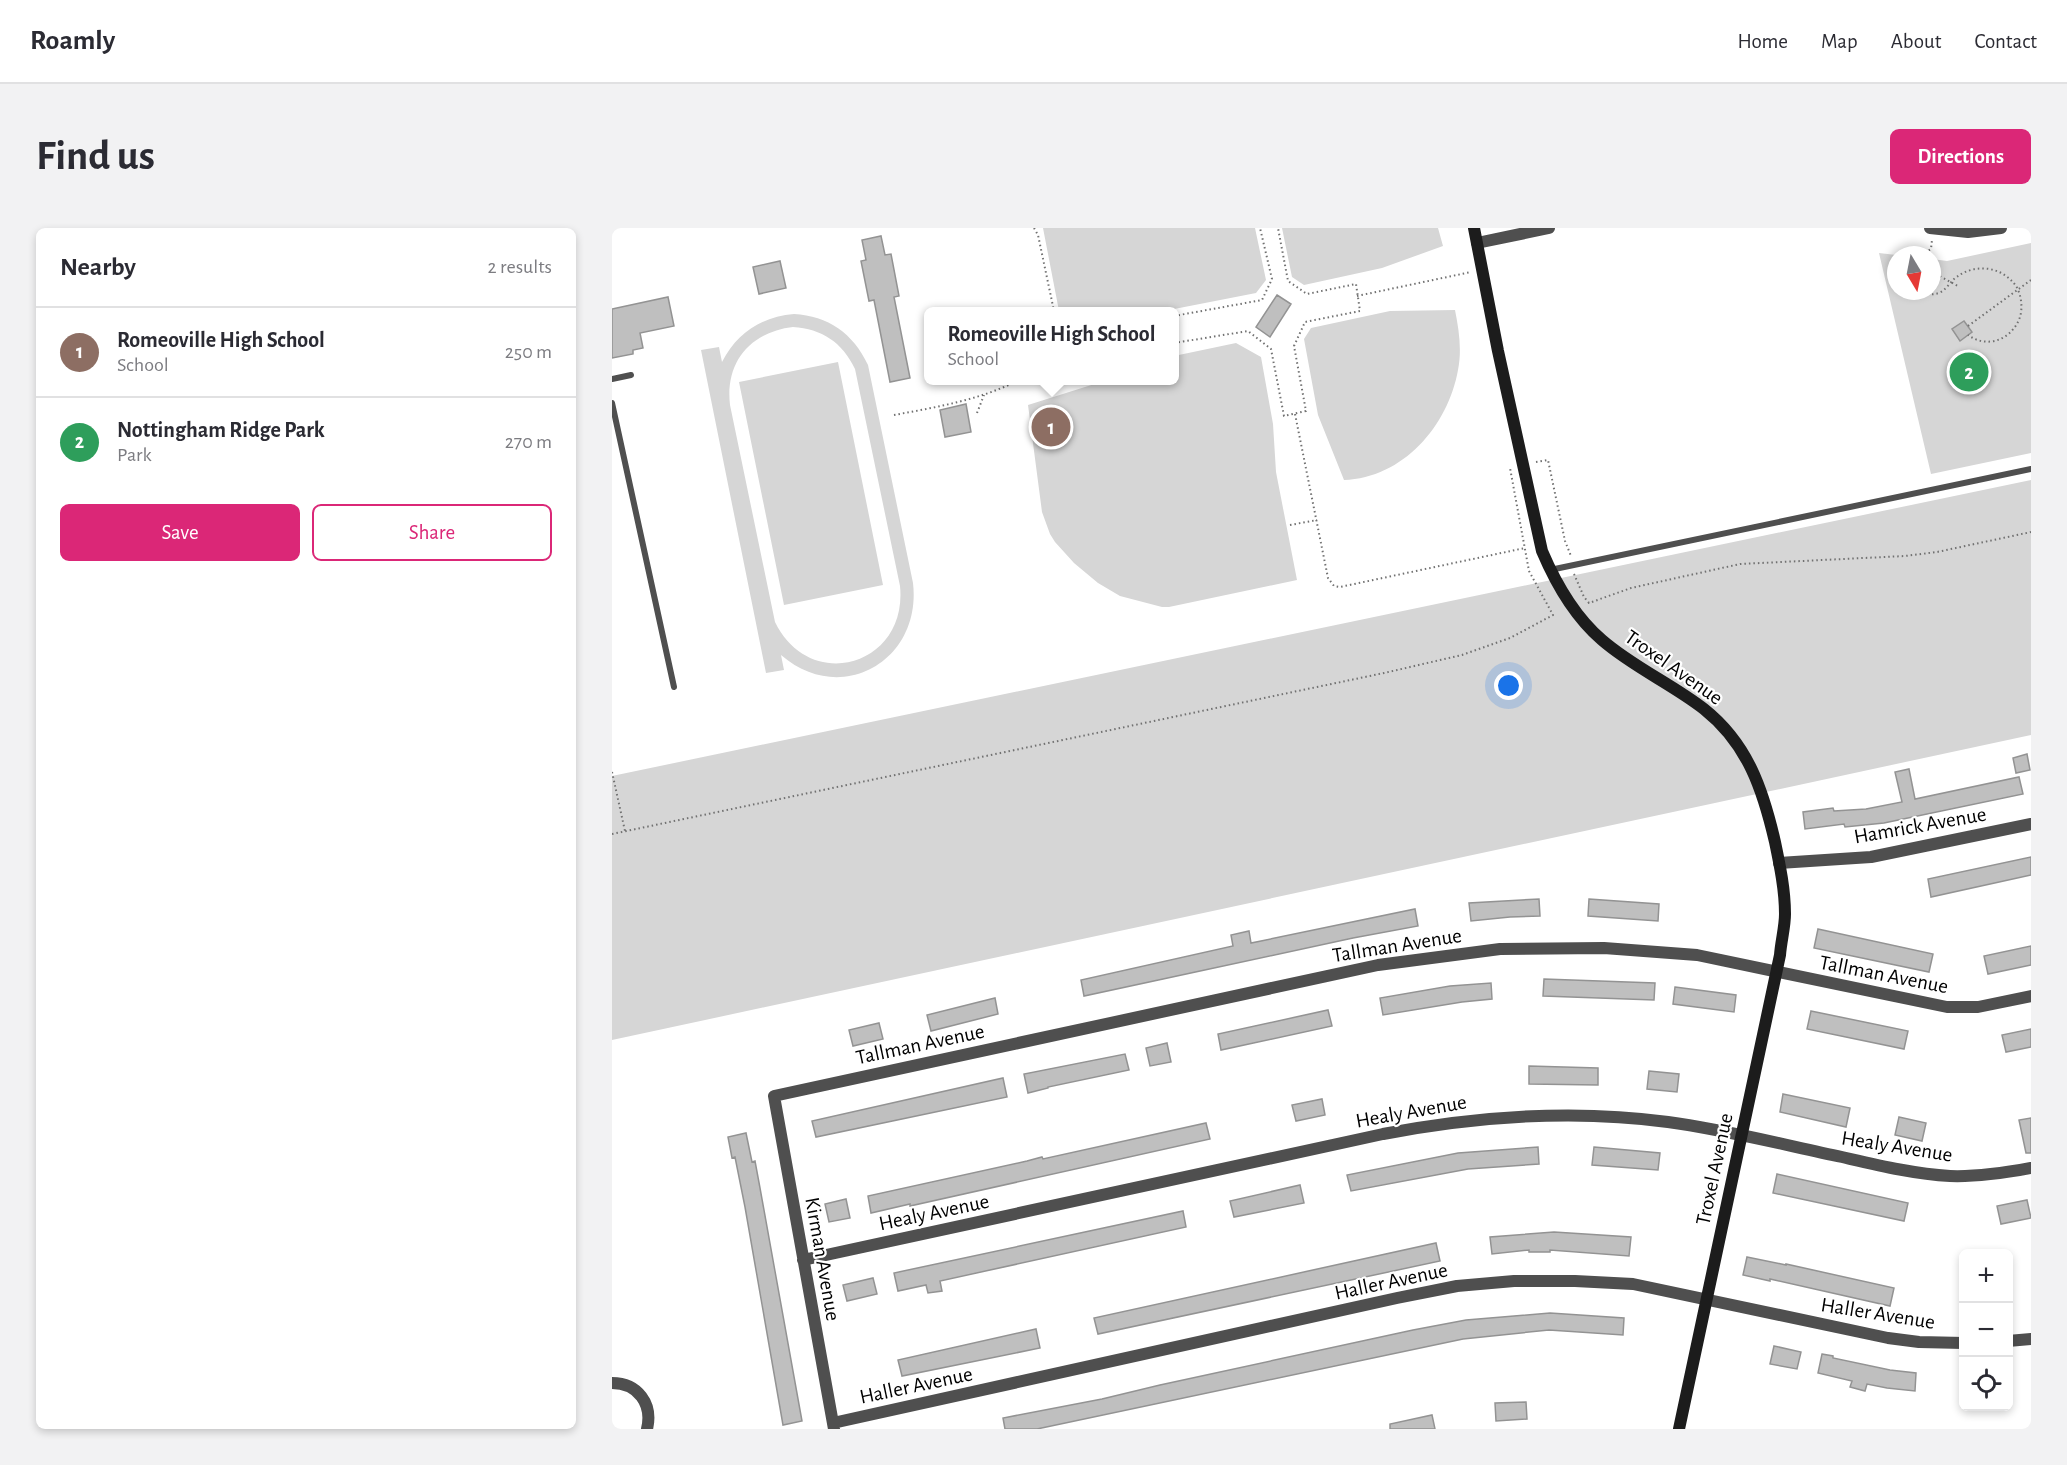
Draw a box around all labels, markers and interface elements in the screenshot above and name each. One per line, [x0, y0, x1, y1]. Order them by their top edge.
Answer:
text: Roamly [30, 27, 115, 55]
text: Home [1737, 31, 1788, 52]
text: Map [1821, 31, 1858, 52]
text: About [1891, 31, 1941, 52]
text: Contact [1974, 31, 2037, 52]
button: Directions [1890, 129, 2031, 184]
text: Find us [36, 135, 155, 177]
north arrow [1887, 246, 1941, 300]
text: Nearby [60, 254, 136, 280]
text: 2 results [488, 257, 552, 277]
popup [924, 307, 1179, 385]
text: Romeoville High School [948, 323, 1155, 345]
text: Romeoville High School [117, 329, 325, 351]
text: 1 [76, 342, 83, 362]
text: 250 m [505, 342, 552, 362]
text: School [948, 349, 999, 369]
pin: 2 [1950, 350, 1988, 394]
text: School [117, 355, 169, 375]
pin: 1 [1032, 404, 1070, 450]
text: Nottingham Ridge Park [117, 419, 325, 441]
text: 2 [75, 432, 84, 452]
text: 270 m [505, 432, 552, 452]
text: Park [117, 445, 152, 465]
button: Save [60, 504, 300, 561]
button: Share [312, 504, 552, 561]
street label: Troxel Avenue [1621, 626, 1726, 709]
your location [1494, 671, 1523, 700]
street label: Hamrick Avenue [1852, 803, 1988, 847]
street label: Tallman Avenue [1331, 925, 1463, 966]
street label: Tallman Avenue [1818, 952, 1950, 997]
street label: Tallman Avenue [854, 1021, 986, 1068]
street label: Healy Avenue [1354, 1091, 1468, 1132]
street label: Troxel Avenue [1692, 1111, 1737, 1227]
street label: Healy Avenue [1840, 1127, 1954, 1166]
street label: Healy Avenue [877, 1191, 991, 1234]
street label: Kirman Avenue [801, 1196, 844, 1323]
map controls [1959, 1249, 2013, 1411]
button: + [1959, 1249, 2013, 1303]
street label: Haller Avenue [1333, 1259, 1450, 1304]
street label: Haller Avenue [1819, 1294, 1936, 1333]
button: − [1959, 1303, 2013, 1357]
button: locate [1959, 1357, 2013, 1411]
street label: Haller Avenue [858, 1363, 975, 1408]

